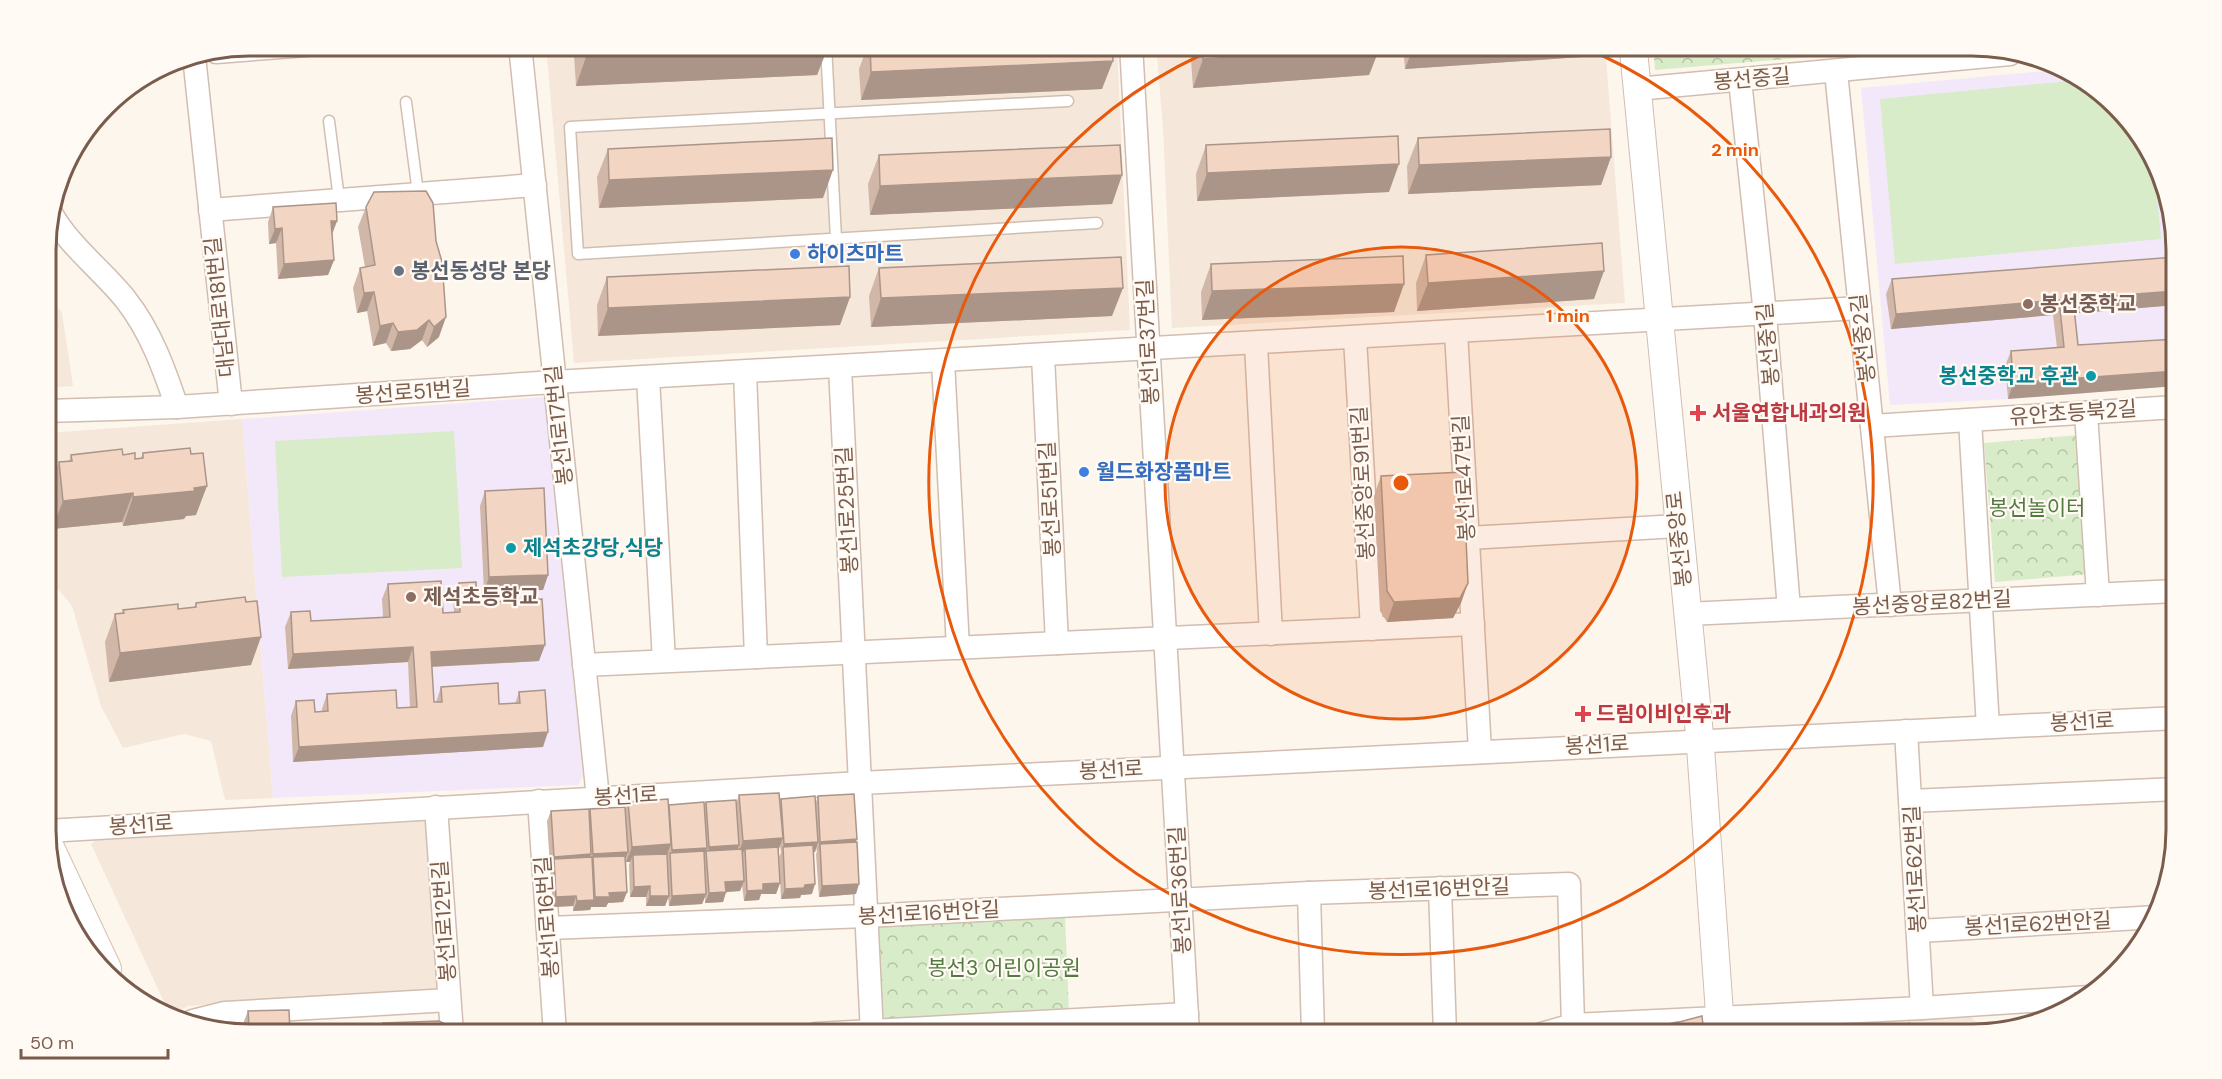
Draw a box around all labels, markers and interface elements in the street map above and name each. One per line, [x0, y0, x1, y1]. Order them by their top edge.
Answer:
street label: 봉선중길 [1712, 62, 1792, 96]
text: 2 min [1711, 138, 1759, 162]
street label: 대남대로181번길 [199, 235, 241, 379]
place label: 하이츠마트 [807, 240, 904, 268]
marker: 하이츠마트 [788, 247, 802, 261]
place label: 봉선동성당 본당 [411, 257, 551, 285]
marker: 봉선동성당 본당 [392, 264, 406, 278]
street label: 봉선1로37번길 [1131, 278, 1165, 406]
place label: 봉선중학교 [2040, 290, 2137, 318]
street label: 봉선중2길 [1844, 292, 1882, 384]
marker: 봉선중학교 [2021, 297, 2035, 311]
street label: 봉선중1길 [1750, 301, 1786, 387]
text: 1 min [1546, 304, 1590, 328]
place label: 봉선중학교 후관 [1939, 362, 2079, 390]
street label: 봉선1로17번길 [539, 363, 579, 487]
marker: 봉선중학교 후관 [2084, 369, 2098, 383]
street label: 봉선로51번길 [354, 374, 472, 410]
street label: 유안초등북2길 [2008, 395, 2138, 431]
place label: 서울연합내과의원 [1712, 399, 1867, 427]
marker: 서울연합내과의원 [1689, 404, 1707, 422]
street label: 봉선중앙로91번길 [1345, 405, 1381, 561]
street label: 봉선1로47번길 [1447, 414, 1481, 542]
street label: 봉선로51번길 [1033, 440, 1067, 558]
street label: 봉선1로25번길 [830, 445, 864, 575]
place label: 월드화장품마트 [1096, 458, 1231, 486]
marker: 월드화장품마트 [1077, 465, 1091, 479]
centre of rings [1391, 473, 1411, 493]
street label: 봉선중앙로 [1660, 489, 1698, 589]
park label: 봉선놀이터 [1989, 494, 2085, 522]
place label: 제석초강당,식당 [523, 534, 663, 562]
marker: 제석초강당,식당 [504, 541, 518, 555]
place label: 제석초등학교 [423, 583, 539, 611]
street label: 봉선중앙로82번길 [1852, 585, 2012, 621]
marker: 제석초등학교 [404, 590, 418, 604]
place label: 드림이비인후과 [1596, 700, 1731, 728]
marker: 드림이비인후과 [1574, 705, 1592, 723]
street label: 봉선1로 [2049, 706, 2115, 738]
street label: 봉선1로 [1564, 729, 1630, 761]
street label: 봉선1로 [1078, 754, 1144, 786]
street label: 봉선1로 [593, 780, 659, 812]
street label: 봉선1로62번길 [1898, 804, 1932, 934]
street label: 봉선1로 [108, 809, 174, 841]
street label: 봉선1로36번길 [1163, 825, 1197, 955]
street label: 봉선1로16번길 [529, 855, 565, 979]
street label: 봉선1로12번길 [426, 859, 462, 983]
street label: 봉선1로16번안길 [1367, 873, 1511, 905]
street label: 봉선1로16번안길 [857, 895, 1001, 931]
street label: 봉선1로62번안길 [1964, 906, 2112, 942]
park label: 봉선3 어린이공원 [927, 954, 1081, 982]
scale bar [21, 1022, 168, 1060]
text: 50 m [30, 1031, 74, 1055]

